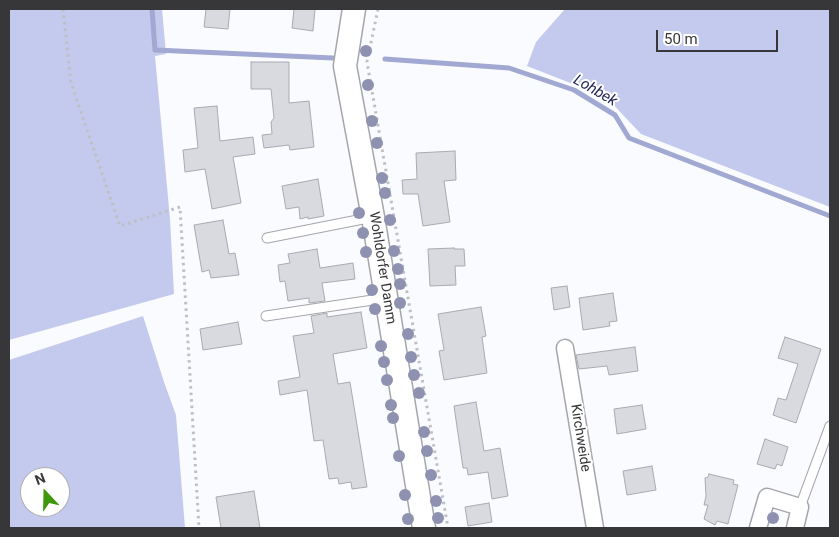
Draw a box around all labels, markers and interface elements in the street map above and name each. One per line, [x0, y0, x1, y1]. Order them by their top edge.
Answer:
scale bar [659, 20, 782, 52]
text: 50 m [664, 30, 698, 48]
water label: Lohbek [570, 71, 620, 111]
street label: Wohldorfer Damm [365, 211, 399, 325]
street label: Kirchweide [566, 403, 594, 473]
north arrow [20, 467, 70, 517]
text: N [32, 470, 47, 488]

